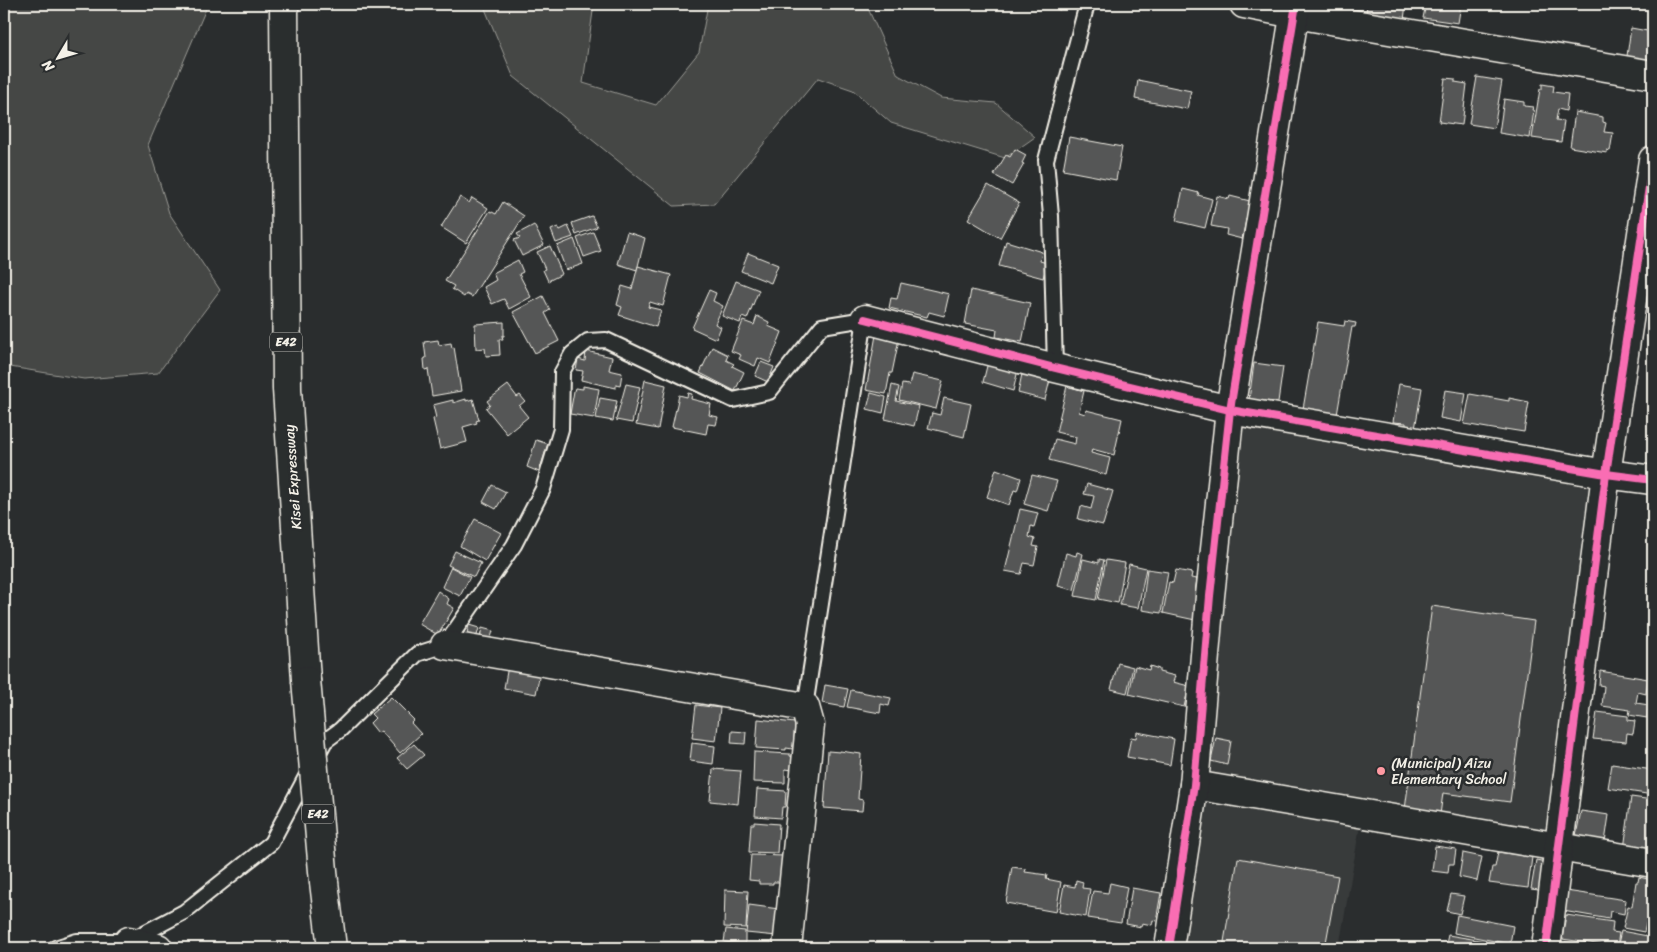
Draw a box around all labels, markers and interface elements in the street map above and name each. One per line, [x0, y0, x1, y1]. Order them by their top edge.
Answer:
north arrow [32, 32, 82, 82]
text: N [35, 54, 62, 78]
road number: E42 [270, 332, 302, 352]
street label: Kisei Expressway [277, 423, 309, 530]
place label: (Municipal) Aizu Elementary School [1391, 751, 1508, 792]
marker: (Municipal) Aizu Elementary School [1375, 765, 1387, 777]
road number: E42 [302, 804, 334, 824]

